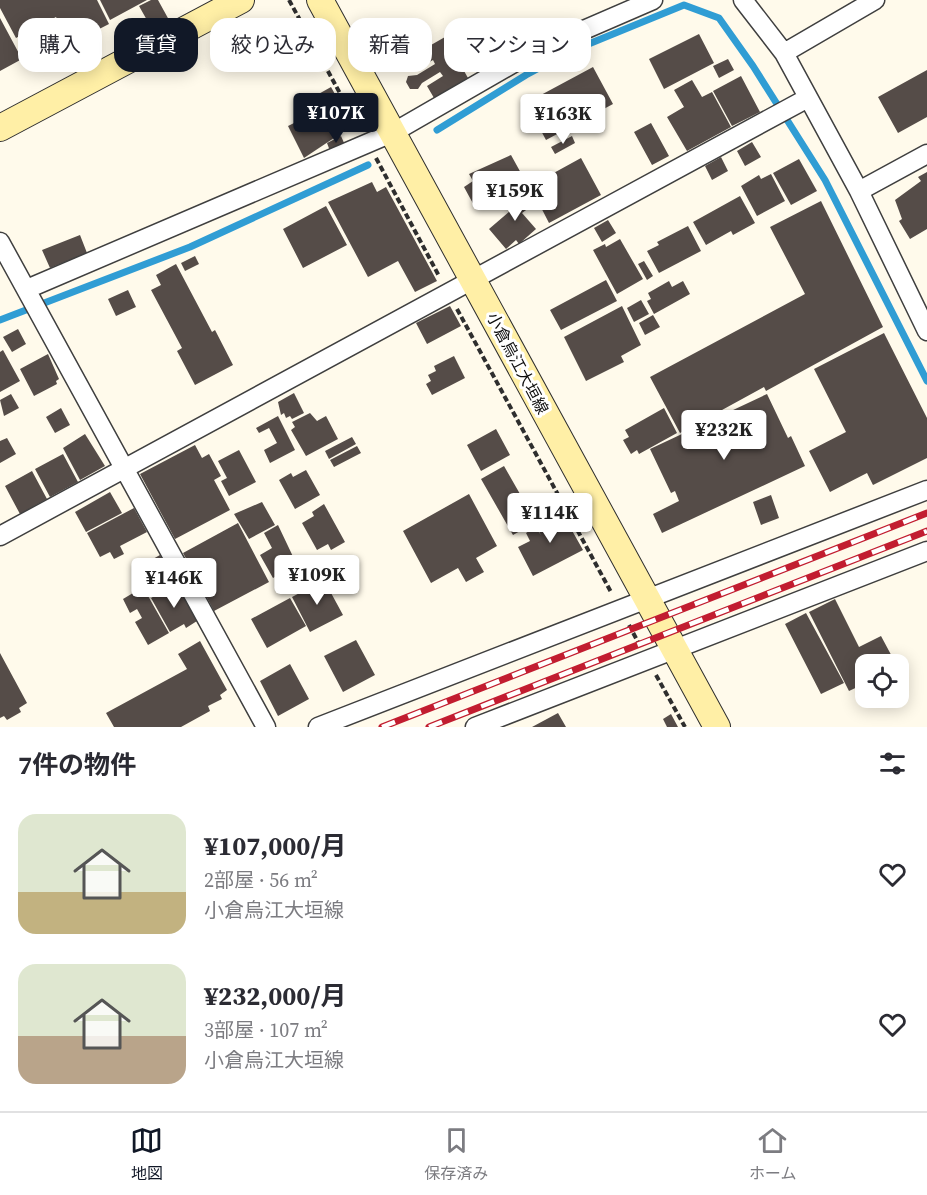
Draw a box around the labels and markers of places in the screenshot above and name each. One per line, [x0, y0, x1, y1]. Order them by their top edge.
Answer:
pin: ¥107K [294, 93, 378, 144]
pin: ¥163K [521, 94, 605, 145]
pin: ¥159K [473, 171, 557, 222]
pin: ¥232K [682, 410, 766, 461]
pin: ¥114K [508, 493, 592, 544]
pin: ¥109K [275, 555, 359, 606]
pin: ¥146K [132, 558, 216, 609]

